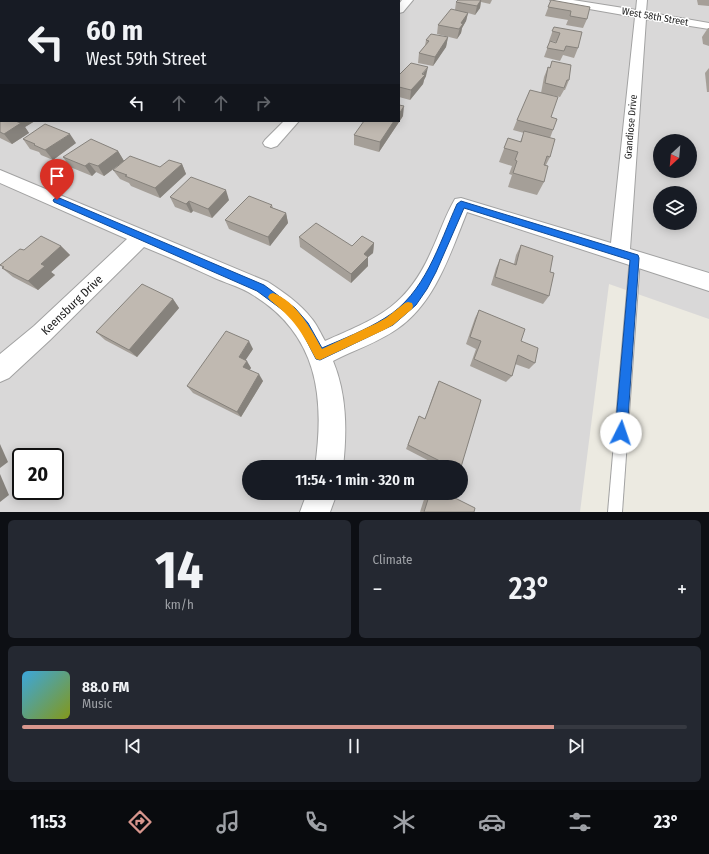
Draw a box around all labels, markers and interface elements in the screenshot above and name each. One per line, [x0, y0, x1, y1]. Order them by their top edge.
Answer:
street label: West 58th Street [621, 5, 690, 29]
text: 60 m [86, 14, 143, 47]
icon: left [20, 16, 72, 68]
text: West 59th Street [86, 48, 207, 70]
icon: left [126, 92, 148, 114]
icon: ahead [168, 92, 190, 114]
icon: ahead [210, 92, 232, 114]
icon: right [252, 92, 274, 114]
street label: Grandiose Drive [622, 94, 640, 160]
north arrow [653, 134, 697, 178]
map controls [653, 134, 697, 230]
pin [40, 159, 74, 200]
icon: arrive [46, 165, 68, 187]
button: layers [653, 186, 697, 230]
street label: Keensburg Drive [38, 272, 106, 338]
position arrow [600, 412, 642, 454]
speed limit sign: 20 [12, 448, 64, 500]
text: 11:54 · 1 min · 320 m [295, 471, 415, 489]
text: 14 [155, 539, 204, 602]
text: Climate [373, 552, 413, 567]
text: 23° [509, 571, 551, 607]
text: − [373, 576, 382, 603]
text: + [677, 576, 687, 603]
text: km/h [165, 597, 194, 612]
text: 88.0 FM [82, 678, 129, 696]
text: Music [82, 696, 112, 711]
icon: previous [122, 735, 144, 757]
icon: pause [343, 735, 365, 757]
icon: next [565, 735, 587, 757]
icon: directions [126, 808, 154, 836]
icon: music [214, 808, 242, 836]
icon: phone [302, 808, 330, 836]
icon: climate [390, 808, 418, 836]
icon: car [478, 808, 506, 836]
icon: filters [566, 808, 594, 836]
text: 11:53 [30, 811, 66, 833]
text: 23° [654, 811, 679, 833]

